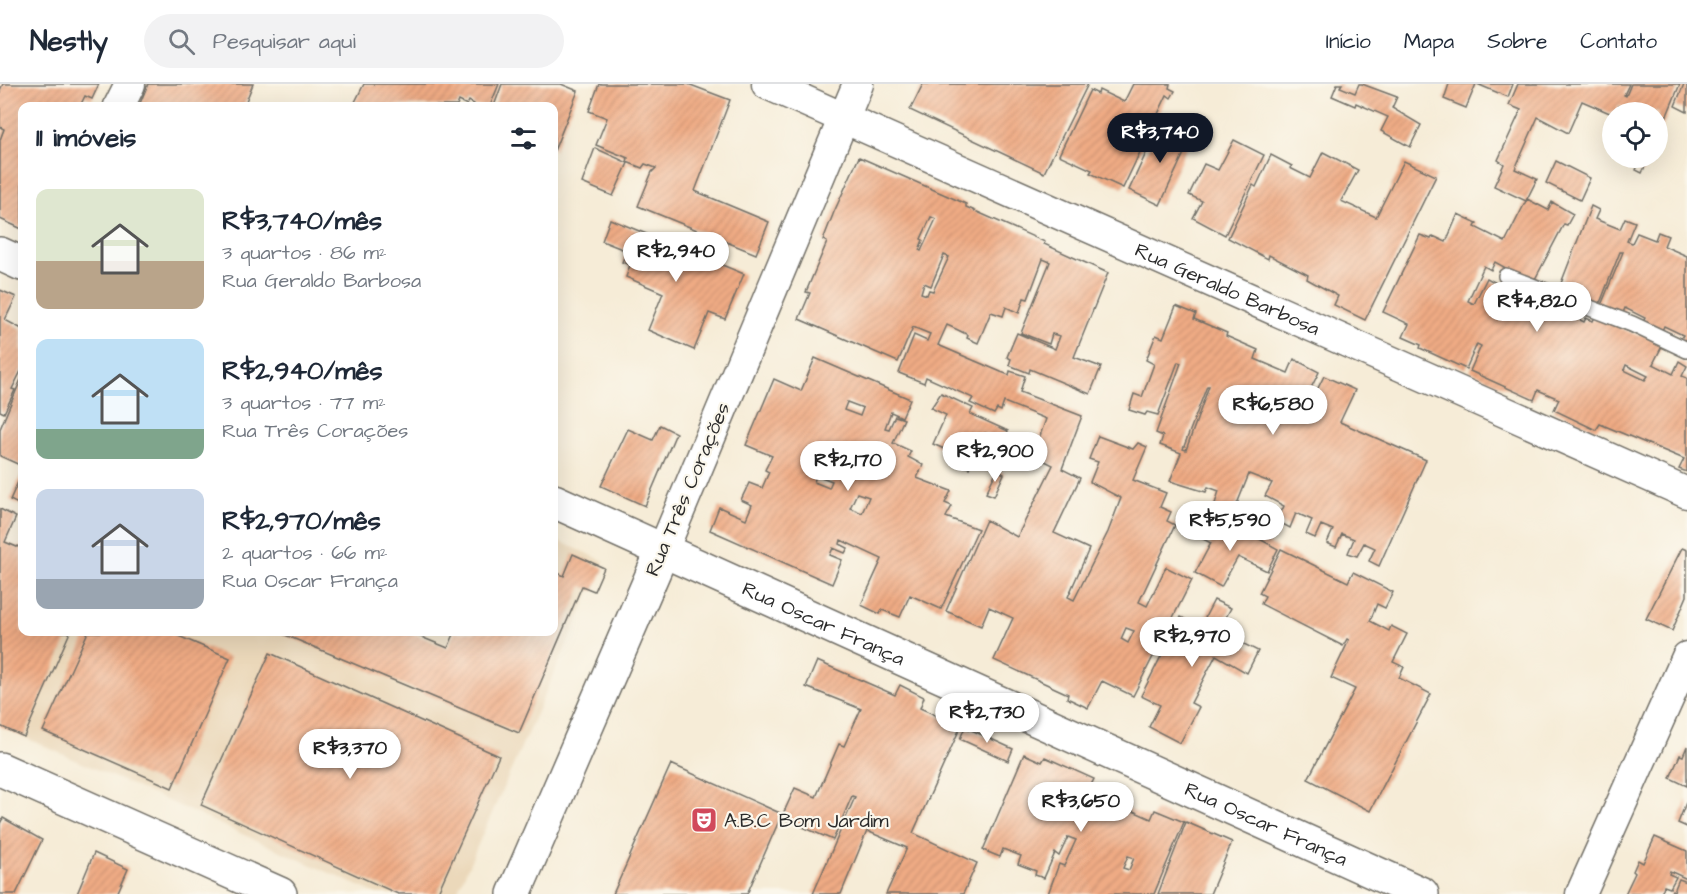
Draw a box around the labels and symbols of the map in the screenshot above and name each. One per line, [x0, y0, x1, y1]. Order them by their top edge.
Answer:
pin: R$3,740 [1105, 113, 1215, 164]
pin: R$2,940 [621, 232, 731, 283]
street label: Rua Geraldo Barbosa [1130, 236, 1324, 343]
pin: R$4,820 [1482, 282, 1592, 333]
pin: R$6,580 [1218, 385, 1328, 436]
street label: Rua Três Corações [639, 398, 737, 581]
pin: R$2,900 [940, 432, 1050, 483]
pin: R$2,170 [793, 441, 903, 492]
pin: R$5,590 [1175, 501, 1285, 552]
street label: Rua Oscar França [737, 575, 909, 673]
pin: R$2,970 [1137, 617, 1247, 668]
pin: R$2,730 [932, 693, 1042, 744]
pin: R$3,370 [295, 729, 405, 780]
street label: Rua Oscar França [1180, 775, 1352, 873]
pin: R$3,650 [1026, 782, 1136, 833]
theatre icon: A.B.C Bom Jardim [689, 805, 719, 835]
place label: A.B.C Bom Jardim [724, 807, 889, 835]

